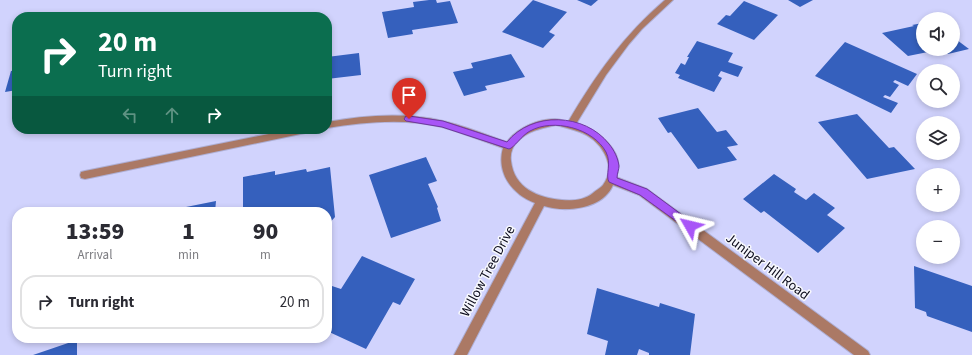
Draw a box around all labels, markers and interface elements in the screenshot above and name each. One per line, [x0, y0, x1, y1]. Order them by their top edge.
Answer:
map controls [916, 12, 960, 264]
button: sound [916, 12, 960, 56]
text: 20 m [98, 22, 157, 62]
icon: right [32, 28, 84, 80]
text: Turn right [98, 59, 172, 84]
button: search [916, 64, 960, 108]
pin [392, 78, 426, 119]
icon: arrive [398, 84, 420, 106]
icon: left [119, 104, 141, 126]
icon: ahead [161, 104, 183, 126]
icon: right [203, 104, 225, 126]
button: layers [916, 116, 960, 160]
button: + [916, 168, 960, 212]
position arrow [669, 205, 711, 247]
text: 13:59 [66, 214, 124, 249]
text: 1 [182, 214, 195, 249]
text: 90 [253, 214, 278, 249]
button: − [916, 220, 960, 264]
street label: Willow Tree Drive [455, 222, 520, 321]
street label: Juniper Hill Road [721, 229, 813, 305]
text: Arrival [78, 246, 112, 264]
text: min [178, 246, 199, 264]
text: m [260, 246, 271, 264]
icon: right [34, 291, 56, 313]
text: Turn right [68, 292, 134, 313]
text: 20 m [280, 292, 310, 313]

